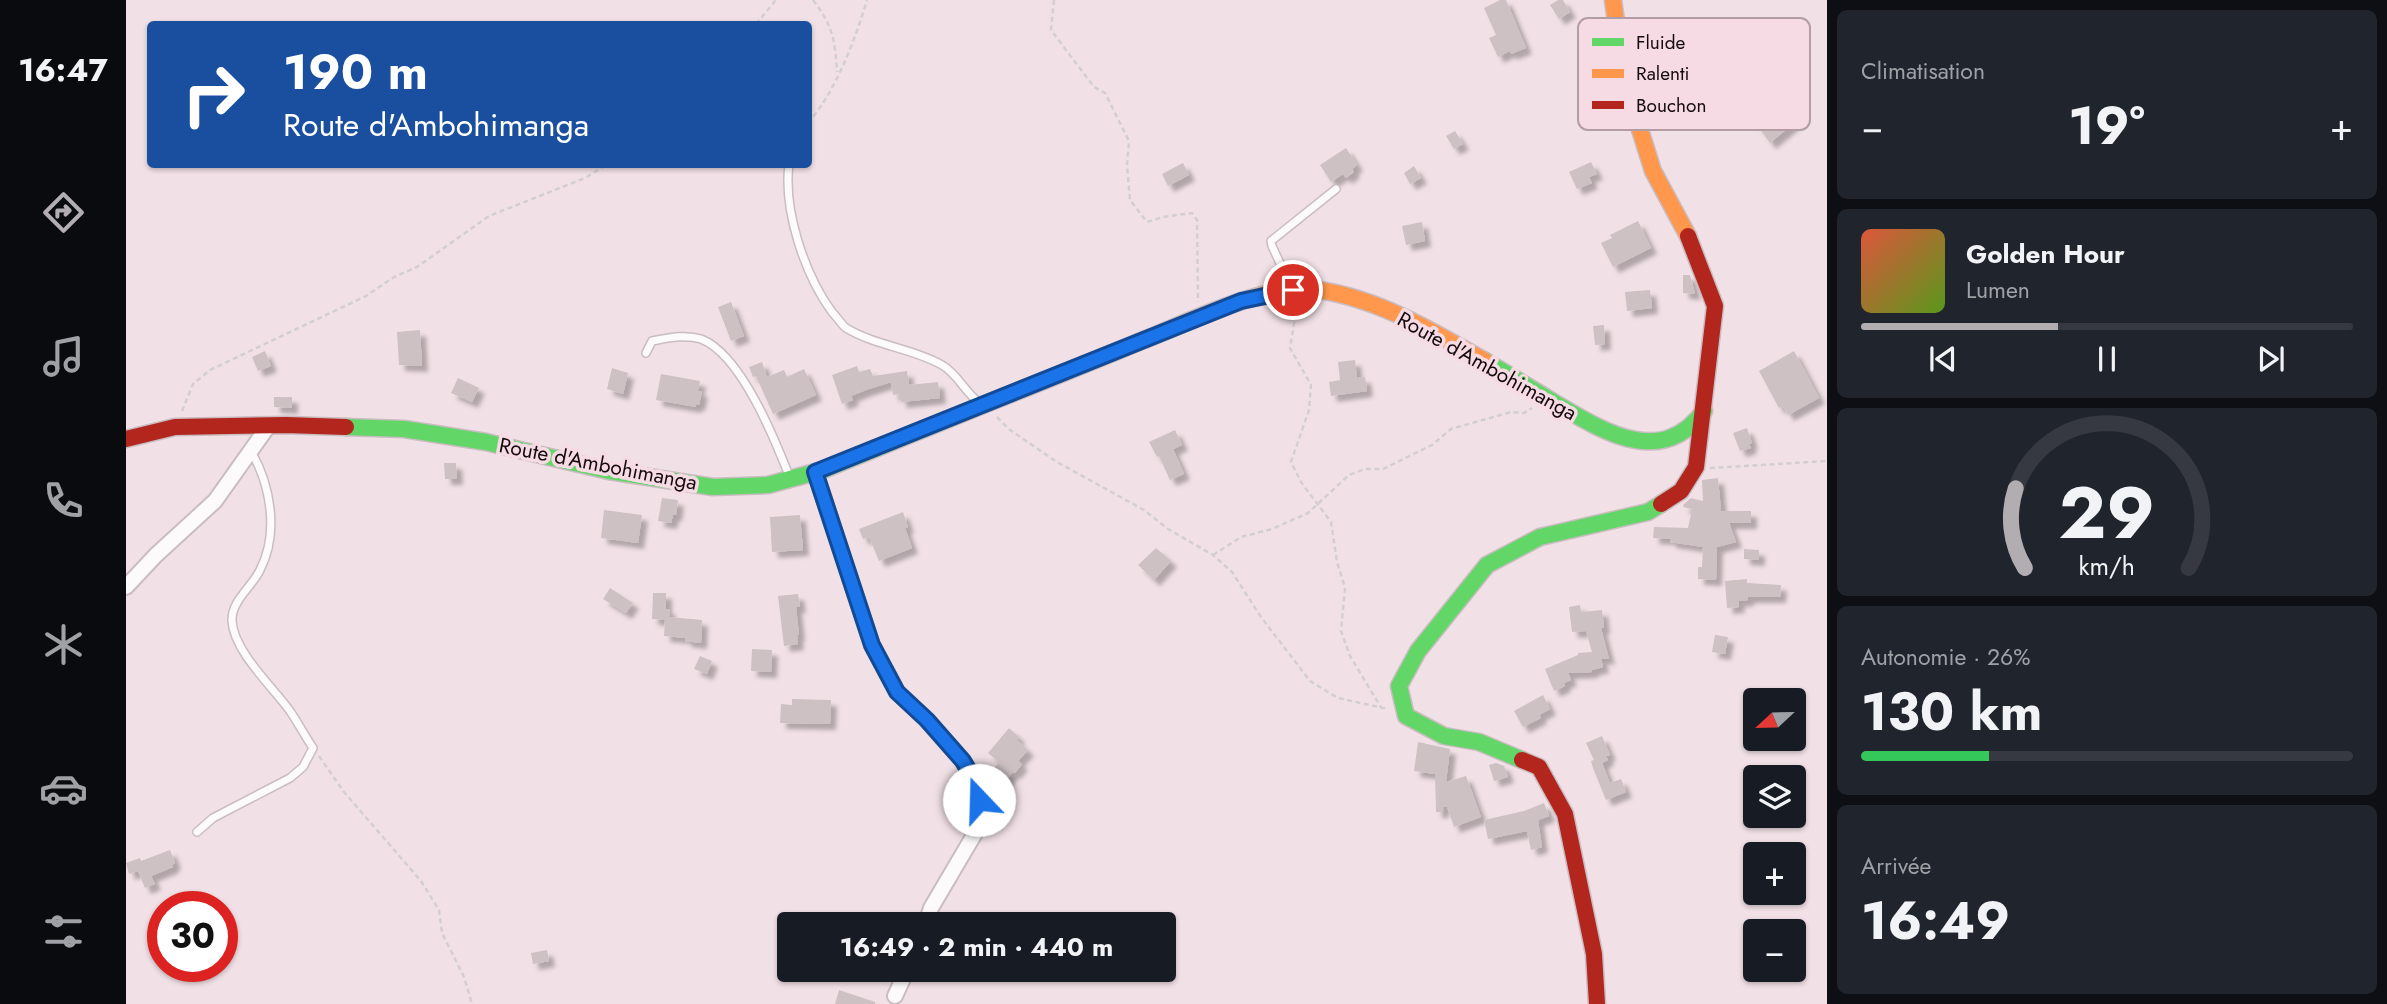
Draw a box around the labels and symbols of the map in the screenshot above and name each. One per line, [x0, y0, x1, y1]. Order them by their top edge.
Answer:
legend [1578, 18, 1810, 130]
text: Fluide [1636, 29, 1686, 56]
text: Ralenti [1636, 60, 1689, 87]
text: Bouchon [1636, 92, 1706, 119]
pin [1263, 260, 1323, 320]
street label: Route d'Ambohimanga [1392, 304, 1582, 428]
street label: Route d'Ambohimanga [497, 430, 699, 498]
north arrow [1743, 688, 1806, 751]
position arrow [942, 763, 1016, 837]
speed limit sign: 30 [147, 891, 238, 982]

